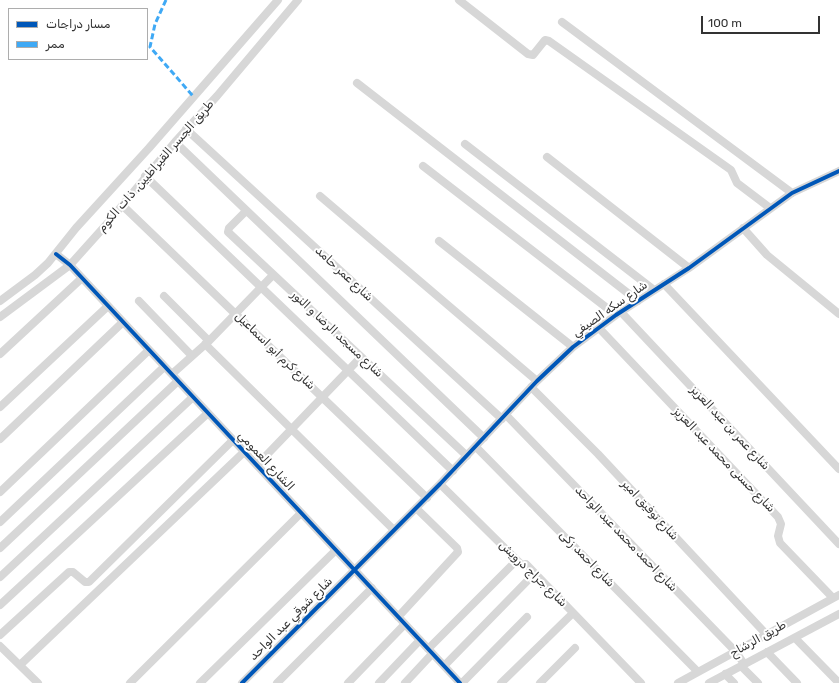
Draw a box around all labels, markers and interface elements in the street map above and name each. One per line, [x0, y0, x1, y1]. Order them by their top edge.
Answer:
legend [8, 8, 148, 60]
scale bar [703, 8, 822, 34]
text: 100 m [708, 16, 742, 30]
text: مسار دراجات [46, 17, 110, 31]
text: ممر [46, 37, 65, 51]
street label: طريق الجسر القيراطيين, ذات الكوم [95, 97, 217, 235]
street label: شارع عمر حامد [312, 244, 376, 304]
street label: شارع سكه الصيفي [570, 278, 650, 340]
street label: شارع مسجد الرضا و النور [288, 288, 386, 380]
street label: شارع كرم أبو اسماعيل [232, 309, 318, 393]
street label: شارع عمر بن عبد العزيز [687, 383, 773, 473]
street label: شارع حسنى محمد عبد العزيز [670, 404, 778, 516]
street label: الشارع العمومي [235, 428, 297, 494]
street label: شارع توفيق امير [618, 477, 682, 543]
street label: شارع احمد محمد عبد الواحد [572, 483, 680, 595]
street label: شارع احمد زكى [556, 528, 618, 590]
street label: شارع جراج درويش [496, 538, 570, 610]
street label: شارع شوقي عبد الواحد [246, 574, 336, 664]
street label: طريق الرشاح [727, 618, 789, 660]

